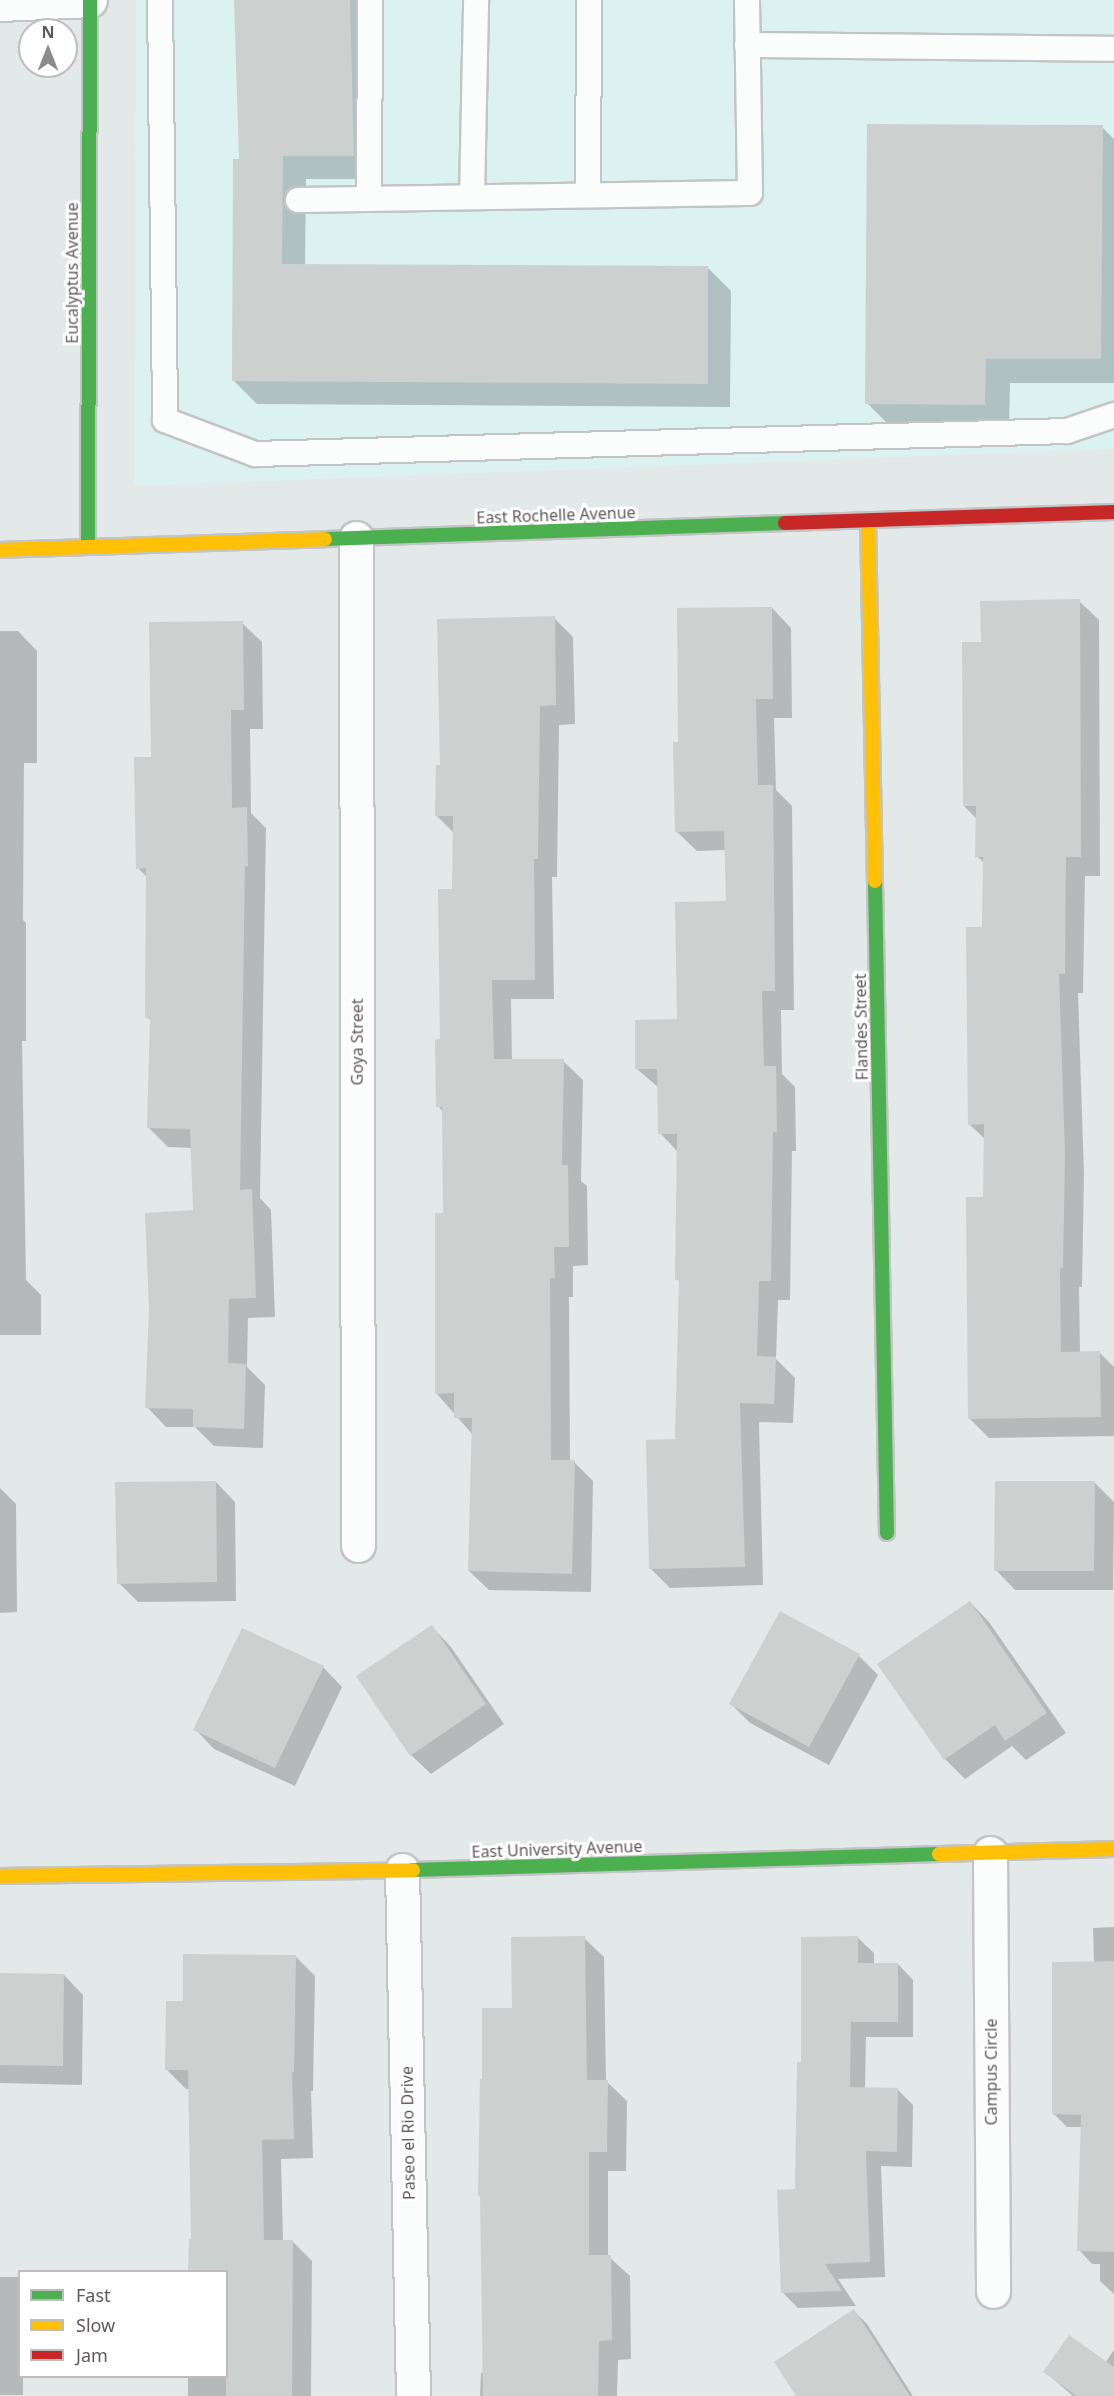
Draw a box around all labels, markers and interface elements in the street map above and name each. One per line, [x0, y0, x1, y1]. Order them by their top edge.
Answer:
north arrow [18, 18, 78, 78]
text: N [41, 21, 55, 43]
street label: Eucalyptus Avenue [62, 202, 82, 344]
street label: East Rochelle Avenue [476, 503, 636, 527]
street label: Flandes Street [850, 974, 872, 1080]
street label: Goya Street [347, 999, 367, 1085]
street label: East University Avenue [471, 1836, 643, 1862]
street label: Campus Circle [981, 2019, 1001, 2125]
street label: Paseo el Rio Drive [397, 2066, 419, 2200]
legend [18, 2270, 228, 2378]
text: Fast [76, 2283, 111, 2307]
text: Slow [76, 2313, 115, 2337]
text: Jam [76, 2343, 108, 2367]

